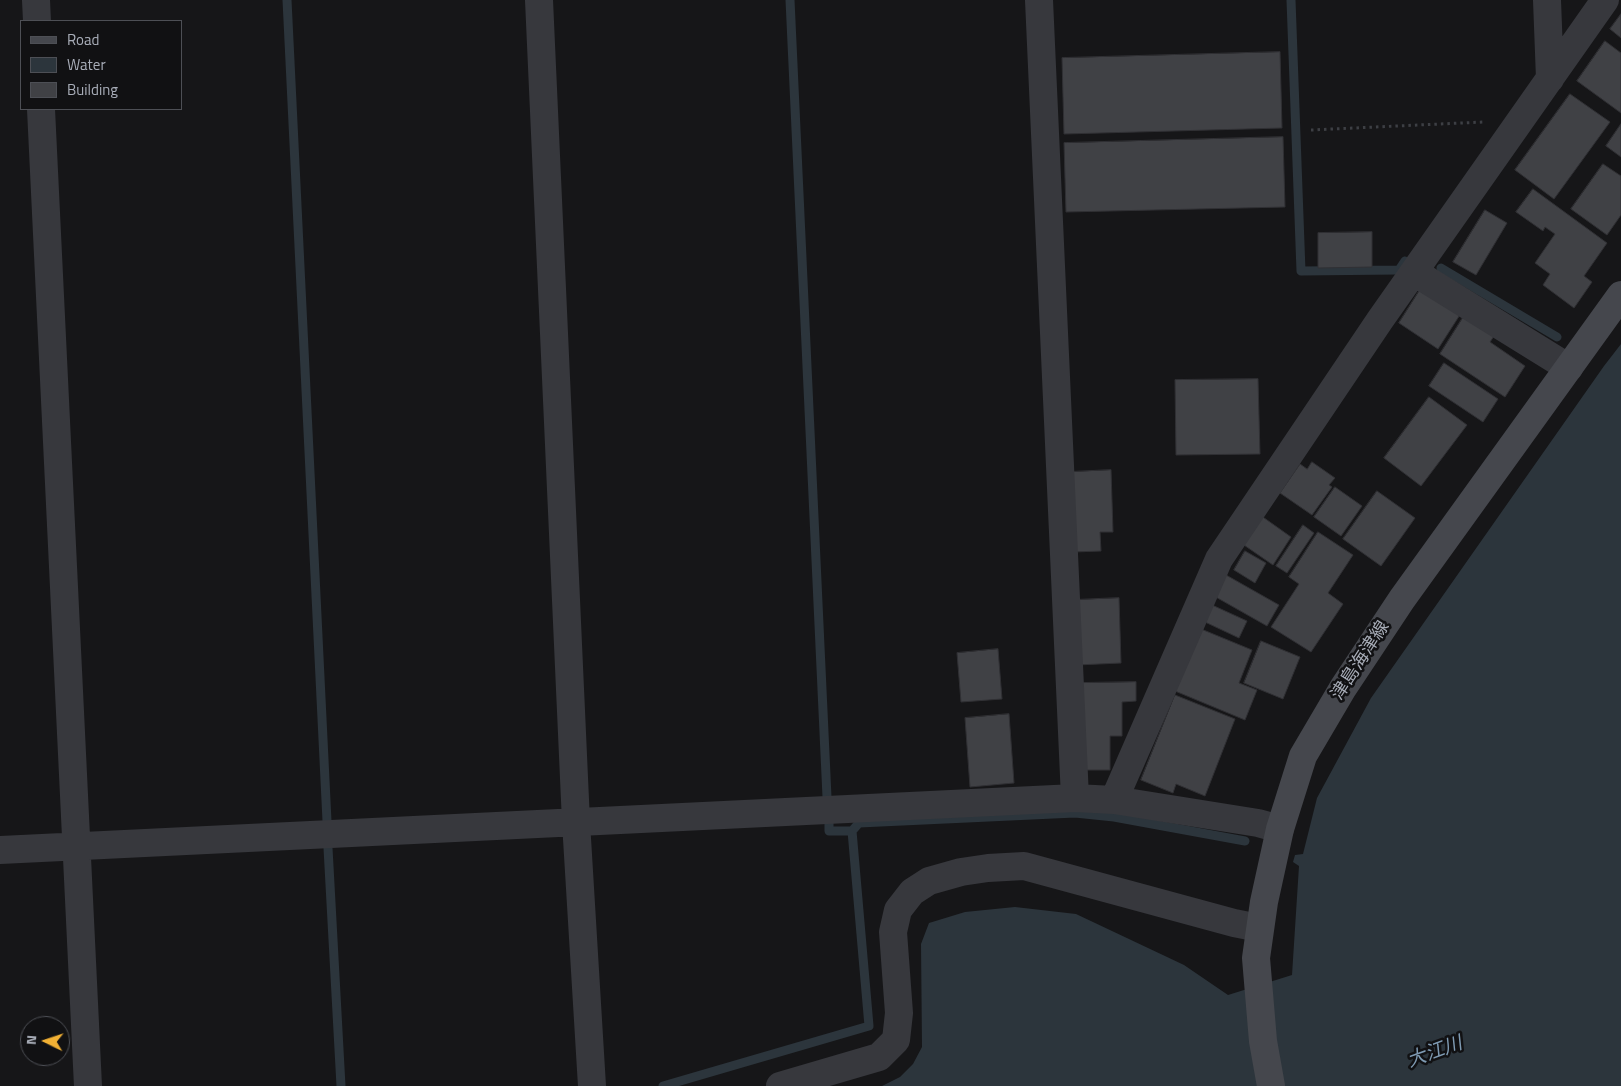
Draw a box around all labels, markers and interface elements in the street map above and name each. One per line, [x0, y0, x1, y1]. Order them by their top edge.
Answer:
legend [20, 20, 182, 110]
text: Road [67, 28, 99, 51]
text: Water [67, 53, 106, 76]
text: Building [67, 78, 118, 101]
street label: 津島海津線 [1327, 617, 1395, 705]
north arrow [20, 1016, 70, 1066]
water label: 大江川 [1404, 1033, 1466, 1073]
text: N [20, 1034, 41, 1046]

